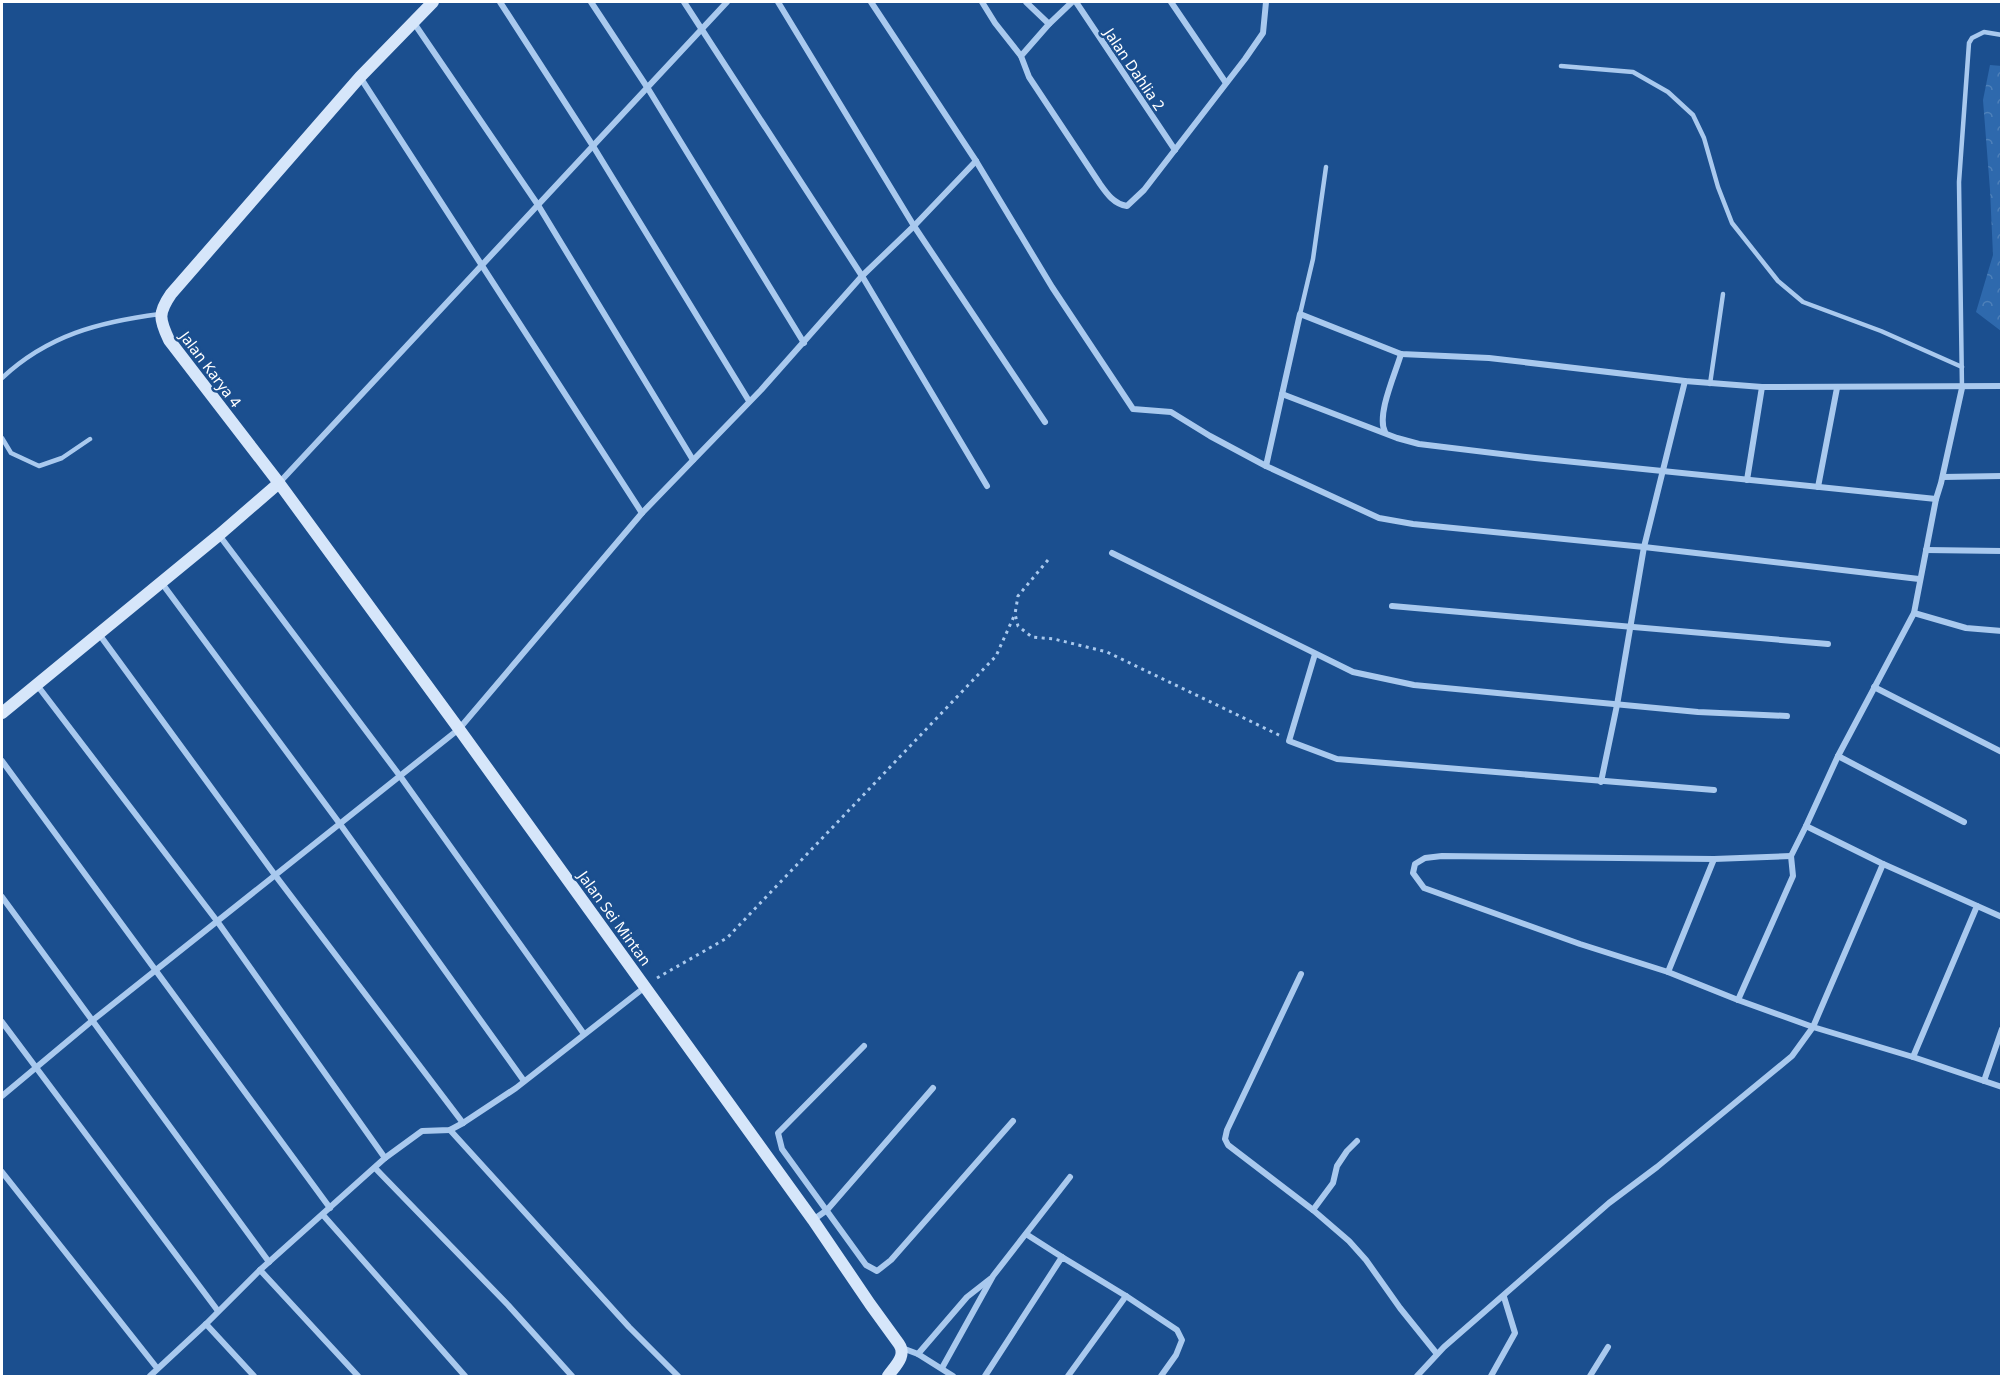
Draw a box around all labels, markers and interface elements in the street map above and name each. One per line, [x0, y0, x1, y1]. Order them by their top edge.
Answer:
street label: Jalan Dahlia 2 [1099, 22, 1170, 114]
street label: Jalan Karya 4 [175, 325, 246, 411]
street label: Jalan Sei Mintan [573, 865, 656, 969]

